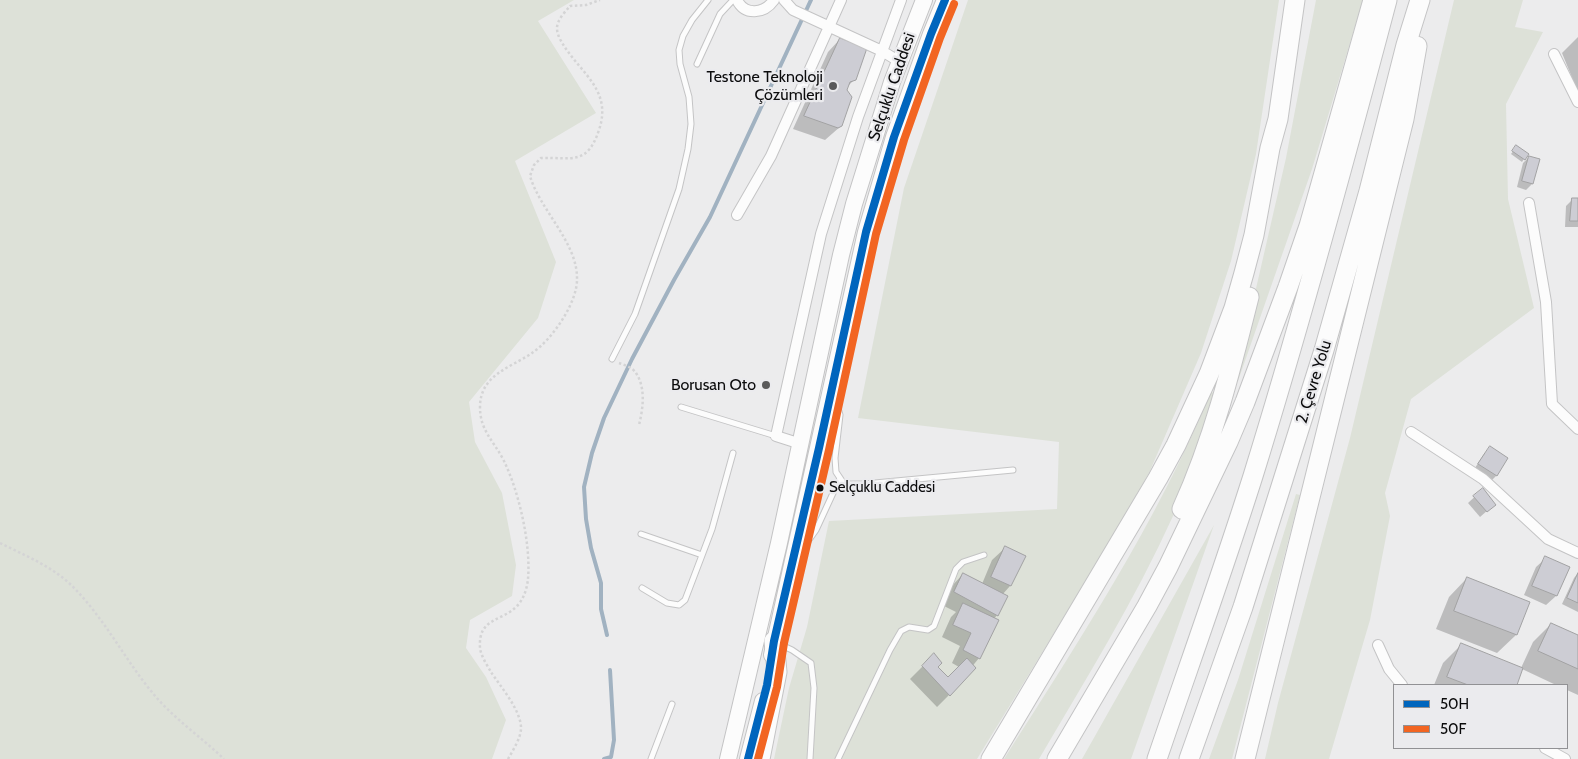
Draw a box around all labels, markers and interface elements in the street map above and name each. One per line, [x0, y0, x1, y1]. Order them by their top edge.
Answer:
street label: Selçuklu Caddesi [864, 30, 920, 144]
place label: Testone Teknoloji Çözümleri [706, 67, 823, 105]
marker: Testone Teknoloji Çözümleri [827, 80, 839, 92]
street label: 2. Çevre Yolu [1292, 338, 1336, 426]
place label: Borusan Oto [671, 375, 756, 395]
marker: Borusan Oto [760, 379, 772, 391]
place label: Selçuklu Caddesi [829, 479, 935, 497]
marker: Selçuklu Caddesi [815, 483, 825, 493]
legend [1393, 684, 1568, 749]
text: 50H [1440, 695, 1469, 713]
text: 50F [1440, 720, 1466, 738]

